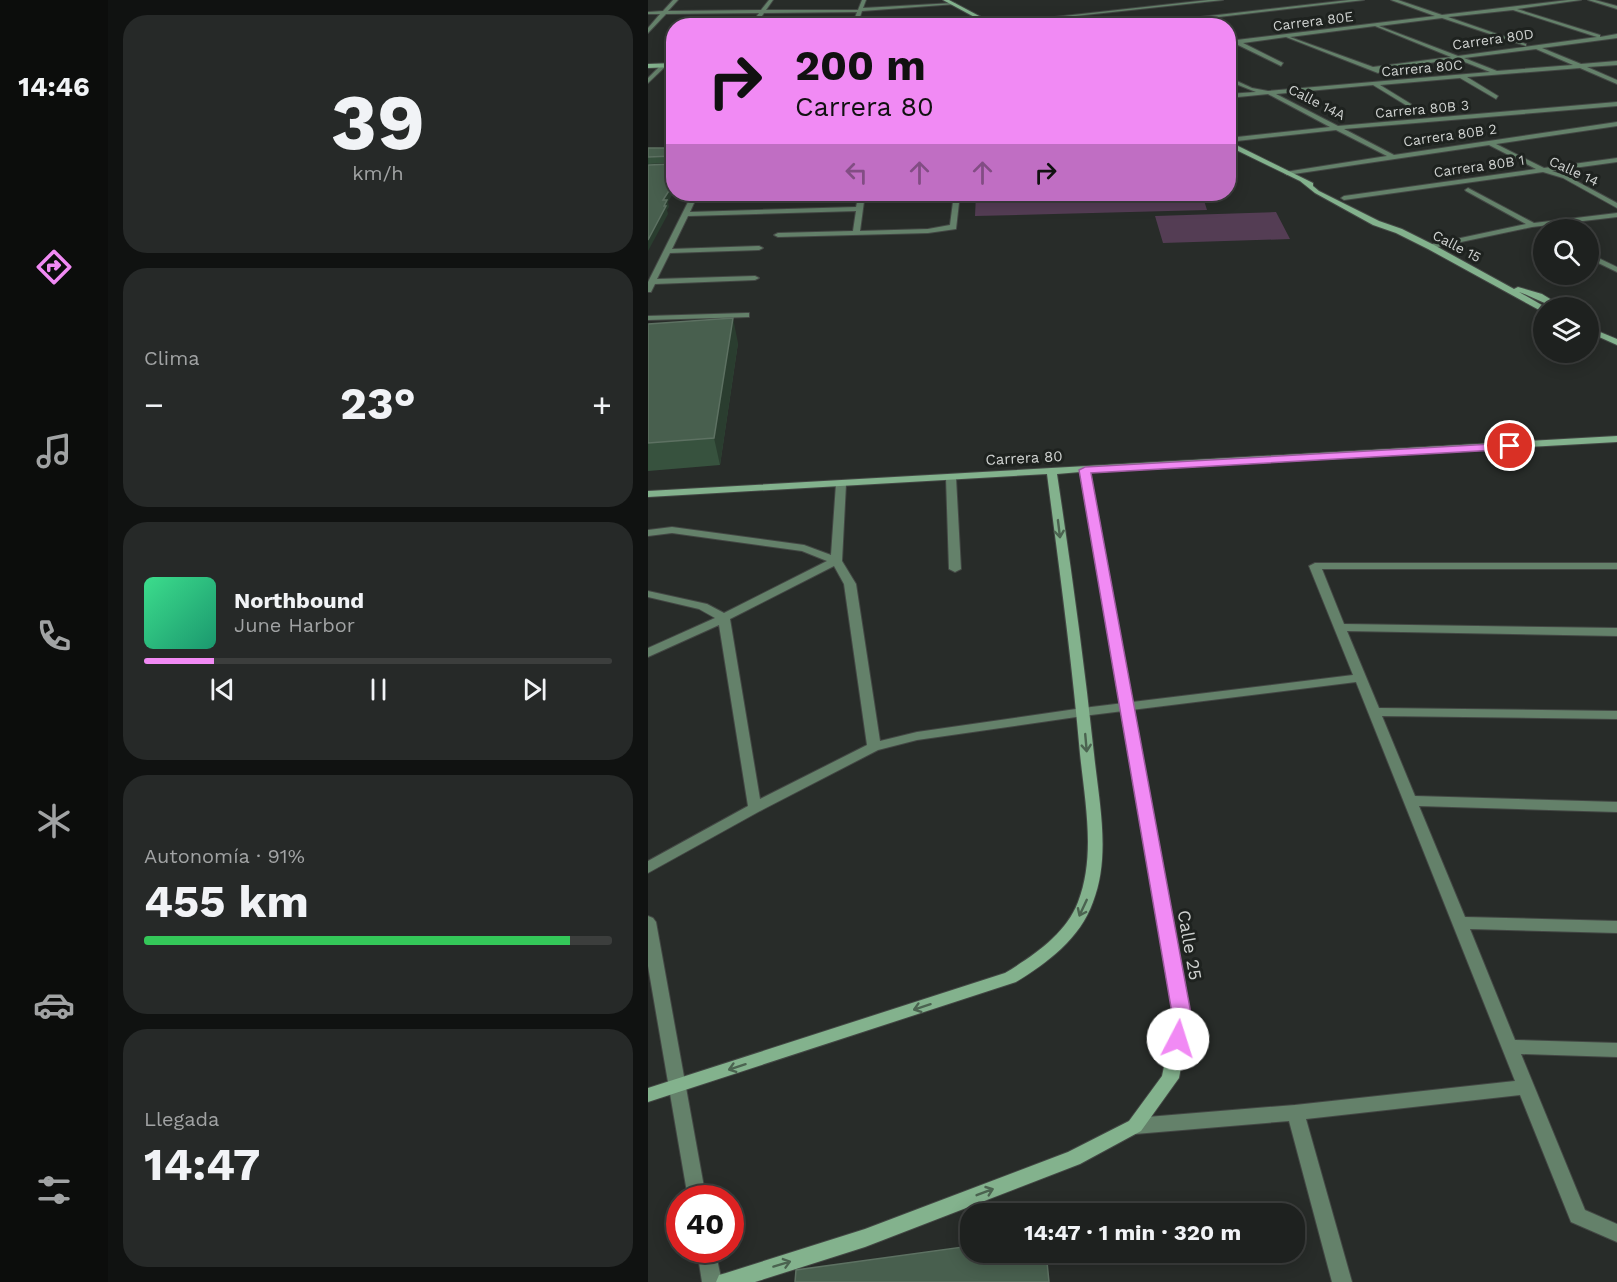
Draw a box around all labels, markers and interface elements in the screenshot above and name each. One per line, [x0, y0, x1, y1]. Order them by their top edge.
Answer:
street label: Carrera 80E [1272, 8, 1354, 34]
street label: Carrera 80D [1451, 25, 1535, 53]
text: 200 m [795, 41, 926, 90]
icon: right [696, 42, 774, 120]
street label: Carrera 80C [1381, 56, 1463, 80]
text: 14:46 [18, 71, 90, 103]
text: 39 [331, 76, 425, 168]
street label: Calle 14A [1286, 81, 1348, 123]
text: Carrera 80 [795, 91, 934, 123]
street label: Carrera 80B 3 [1374, 97, 1470, 121]
street label: Carrera 80B 2 [1402, 121, 1498, 149]
street label: Carrera 80B 1 [1433, 152, 1525, 180]
street label: Calle 14 [1547, 153, 1601, 189]
icon: left [840, 156, 873, 189]
icon: ahead [903, 156, 936, 189]
icon: ahead [966, 156, 999, 189]
icon: right [1029, 156, 1062, 189]
text: km/h [352, 161, 404, 185]
map controls [1533, 219, 1599, 363]
button: search [1533, 219, 1599, 285]
street label: Calle 15 [1430, 227, 1484, 265]
icon: directions [33, 246, 75, 288]
button: layers [1533, 297, 1599, 363]
text: Clima [144, 346, 200, 370]
text: 23° [340, 377, 416, 430]
text: − [144, 385, 164, 424]
text: + [592, 385, 612, 424]
pin [1484, 420, 1535, 471]
icon: arrive [1493, 429, 1526, 462]
icon: music [33, 430, 75, 472]
street label: Carrera 80 [985, 447, 1063, 469]
one-way arrow [1054, 518, 1065, 538]
text: Northbound [234, 588, 364, 613]
text: June Harbor [234, 613, 355, 637]
icon: phone [33, 615, 75, 657]
icon: previous [206, 673, 239, 706]
icon: pause [362, 673, 395, 706]
icon: next [518, 673, 551, 706]
one-way arrow [1081, 733, 1092, 753]
icon: climate [33, 800, 75, 842]
text: Autonomía · 91% [144, 844, 305, 868]
text: 455 km [144, 875, 309, 928]
one-way arrow [1076, 899, 1088, 917]
street label: Calle 25 [1173, 908, 1207, 982]
icon: car [33, 984, 75, 1026]
one-way arrow [913, 1002, 932, 1013]
position arrow [1146, 1007, 1210, 1071]
one-way arrow [728, 1062, 747, 1073]
text: Llegada [144, 1107, 219, 1131]
text: 14:47 [144, 1138, 260, 1191]
icon: filters [33, 1169, 75, 1211]
speed limit sign: 40 [666, 1185, 744, 1263]
one-way arrow [975, 1186, 994, 1197]
text: 14:47 · 1 min · 320 m [1024, 1220, 1241, 1245]
one-way arrow [772, 1258, 791, 1269]

